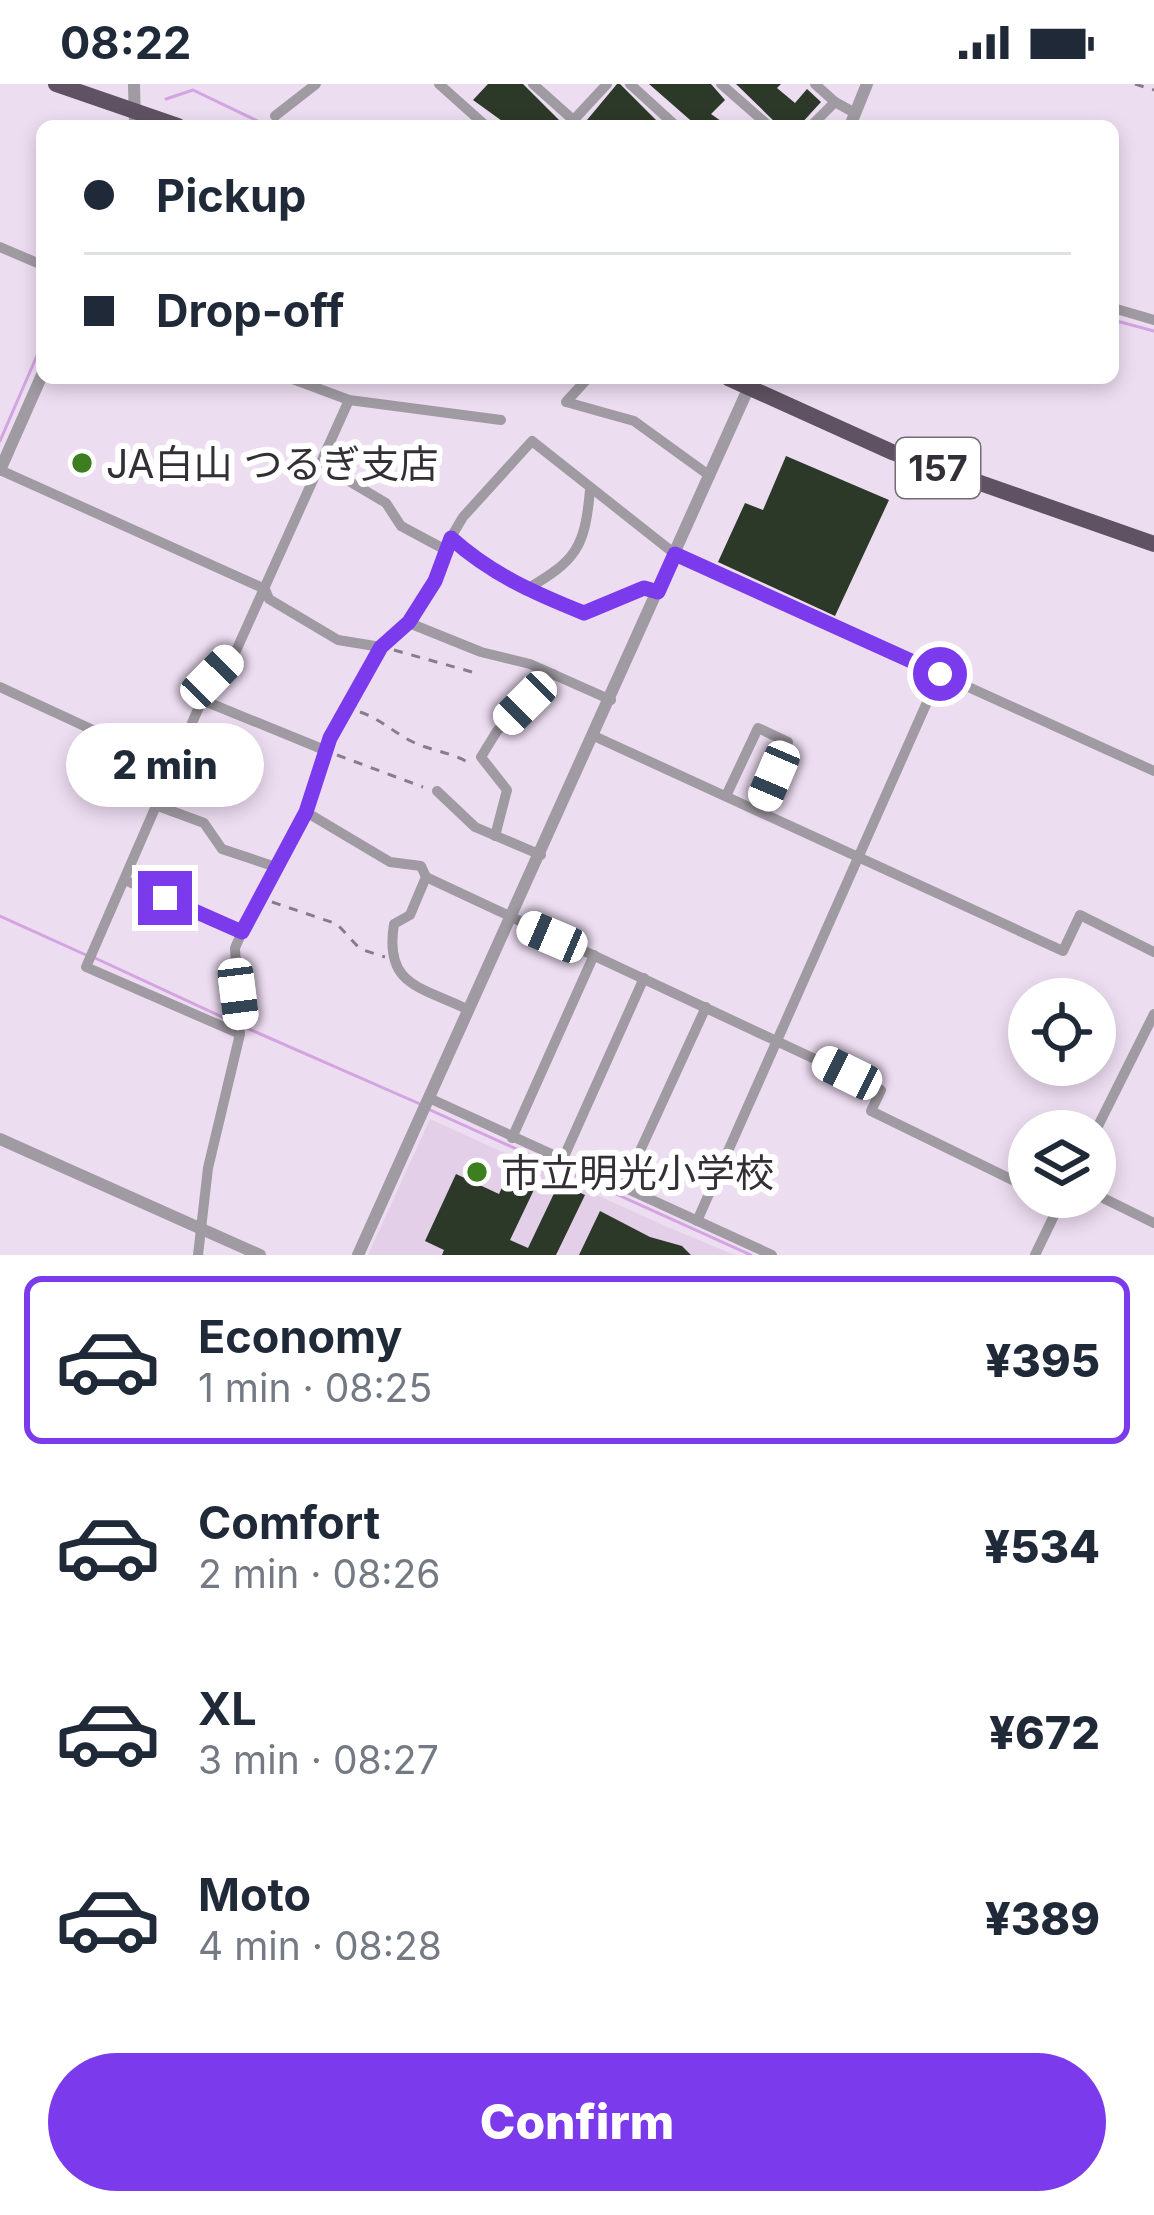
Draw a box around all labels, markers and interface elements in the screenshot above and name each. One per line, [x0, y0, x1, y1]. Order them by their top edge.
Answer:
text: 08:22 [60, 15, 191, 70]
text: Pickup [156, 168, 306, 223]
text: Drop-off [156, 283, 344, 338]
road number: 157 [896, 438, 980, 498]
place label: JA白山 つるぎ支店 [106, 440, 438, 487]
marker: JA白山 つるぎ支店 [69, 450, 95, 476]
car [174, 639, 250, 715]
route start [913, 647, 967, 701]
car [487, 665, 563, 741]
callout: 2 min [66, 724, 264, 808]
car [743, 736, 805, 816]
text: 2 min [112, 741, 218, 788]
route end [138, 871, 192, 925]
car [512, 906, 592, 968]
car [216, 956, 260, 1032]
map controls [1008, 978, 1116, 1218]
button: locate [1008, 978, 1116, 1086]
car [807, 1041, 887, 1105]
button: layers [1008, 1110, 1116, 1218]
place label: 市立明光小学校 [501, 1149, 774, 1196]
marker: 市立明光小学校 [464, 1159, 490, 1185]
icon: car [54, 1306, 162, 1414]
text: Economy [198, 1309, 402, 1364]
text: ¥395 [985, 1333, 1100, 1388]
text: 1 min · 08:25 [198, 1364, 432, 1411]
icon: car [54, 1492, 162, 1600]
text: Comfort [198, 1495, 380, 1550]
text: ¥534 [984, 1519, 1100, 1574]
text: 2 min · 08:26 [198, 1550, 441, 1597]
icon: car [54, 1678, 162, 1786]
text: XL [198, 1681, 257, 1736]
text: ¥672 [989, 1705, 1100, 1760]
text: 3 min · 08:27 [198, 1736, 439, 1783]
icon: car [54, 1864, 162, 1972]
text: Moto [198, 1867, 311, 1922]
text: ¥389 [985, 1891, 1100, 1946]
text: 4 min · 08:28 [198, 1922, 442, 1969]
button: Confirm [48, 2053, 1106, 2191]

